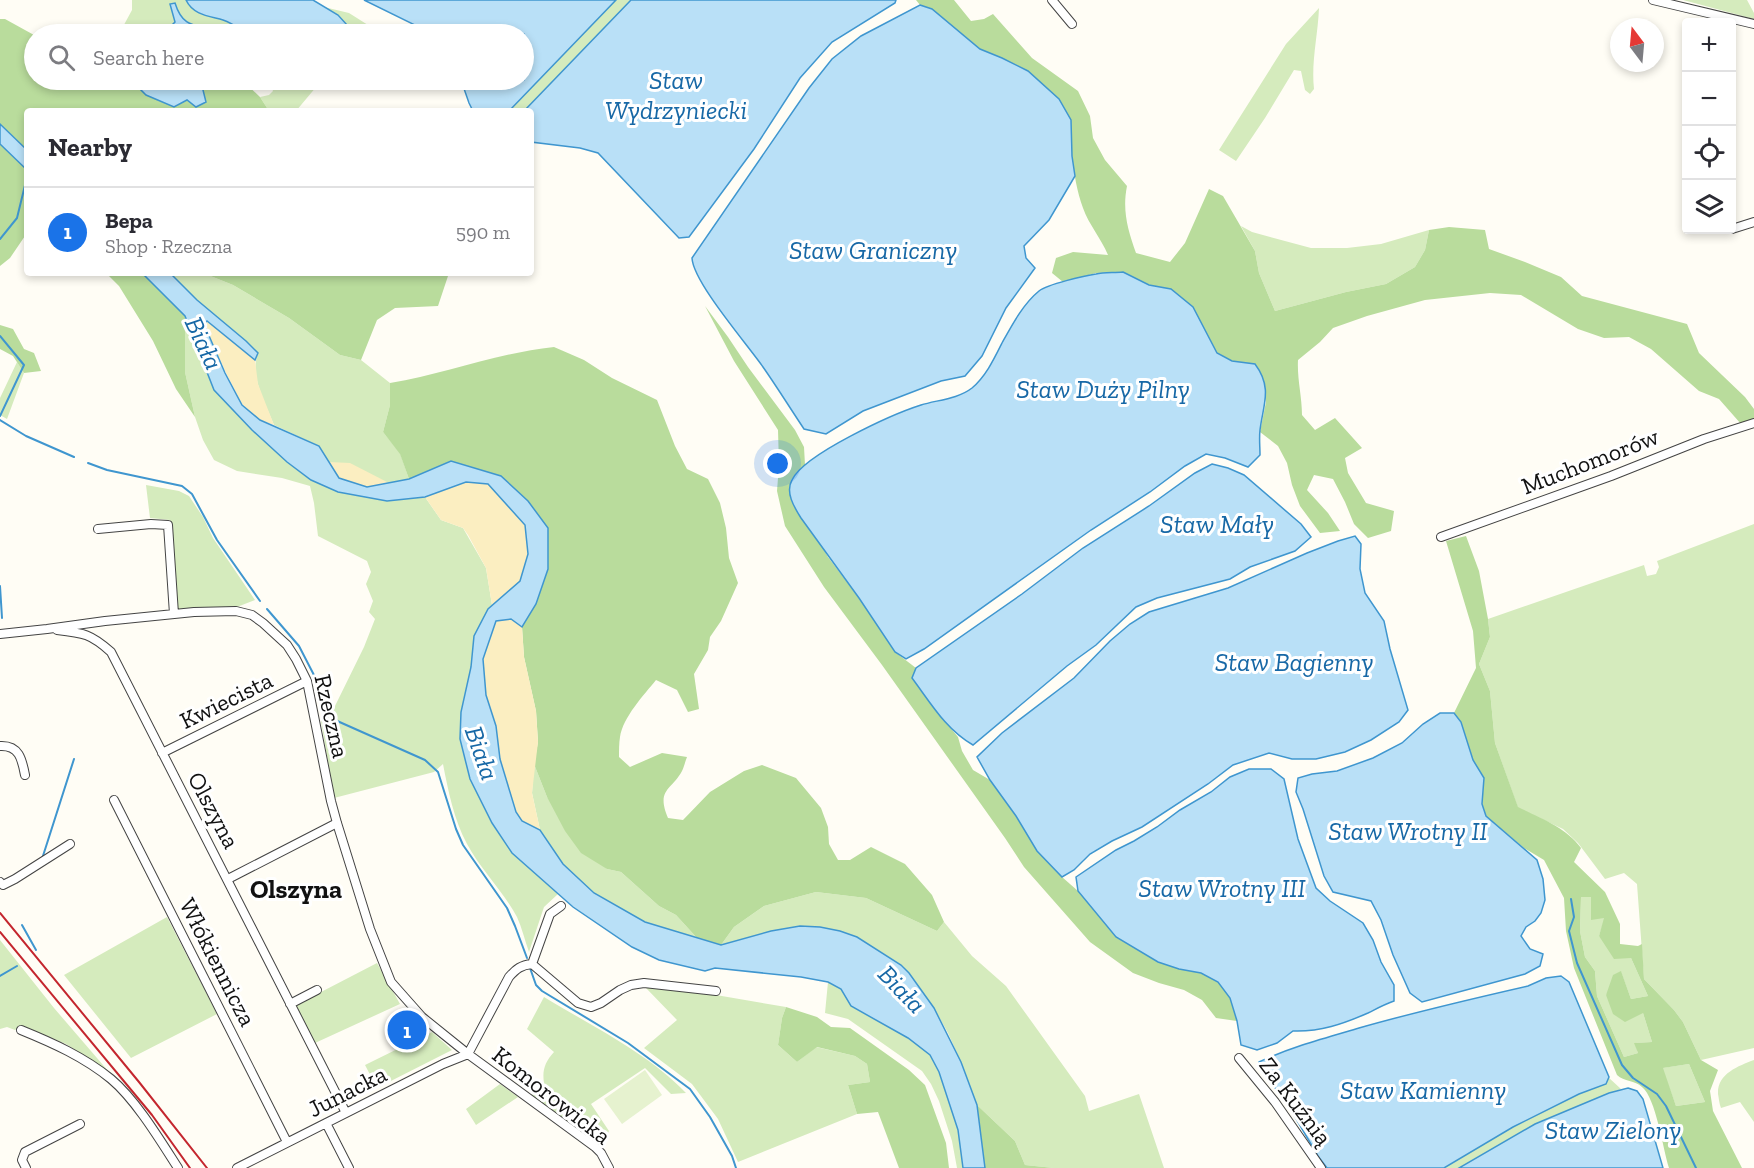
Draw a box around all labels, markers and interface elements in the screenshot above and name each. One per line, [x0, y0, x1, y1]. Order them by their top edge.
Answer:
north arrow [1610, 18, 1664, 72]
map controls [1682, 18, 1736, 234]
button: + [1682, 18, 1736, 72]
search box [24, 24, 534, 90]
icon: search [45, 41, 78, 74]
text: Search here [93, 44, 204, 71]
water label: Staw Wydrzyniecki [605, 64, 747, 126]
button: − [1682, 72, 1736, 126]
button: locate [1682, 126, 1736, 180]
text: Nearby [48, 131, 132, 163]
button: layers [1682, 180, 1736, 234]
text: Bepa [105, 207, 153, 234]
text: 1 [63, 220, 72, 244]
text: 590 m [456, 220, 510, 244]
text: Shop · Rzeczna [105, 234, 232, 258]
water label: Staw Graniczny [789, 234, 957, 266]
water label: Biała [178, 311, 230, 375]
water label: Staw Duży Pilny [1016, 373, 1190, 405]
street label: Muchomorów [1517, 421, 1663, 500]
your location [763, 449, 792, 478]
water label: Staw Mały [1160, 508, 1274, 540]
water label: Staw Bagienny [1215, 646, 1373, 678]
street label: Kwiecista [175, 665, 278, 735]
street label: Rzeczna [308, 671, 356, 761]
water label: Biała [458, 722, 506, 784]
street label: Olszyna [182, 767, 246, 854]
water label: Staw Wrotny II [1328, 815, 1489, 847]
water label: Staw Wrotny III [1138, 872, 1307, 904]
district label: Olszyna [250, 873, 342, 905]
street label: Włókiennicza [173, 893, 263, 1031]
water label: Biała [871, 958, 933, 1020]
pin: 1 [388, 1008, 426, 1052]
street label: Komorowicka [487, 1040, 617, 1151]
street label: Za Kuźnią [1254, 1051, 1339, 1151]
street label: Junacka [303, 1059, 392, 1123]
water label: Staw Kamienny [1340, 1074, 1506, 1106]
water label: Staw Zielony [1545, 1114, 1681, 1146]

